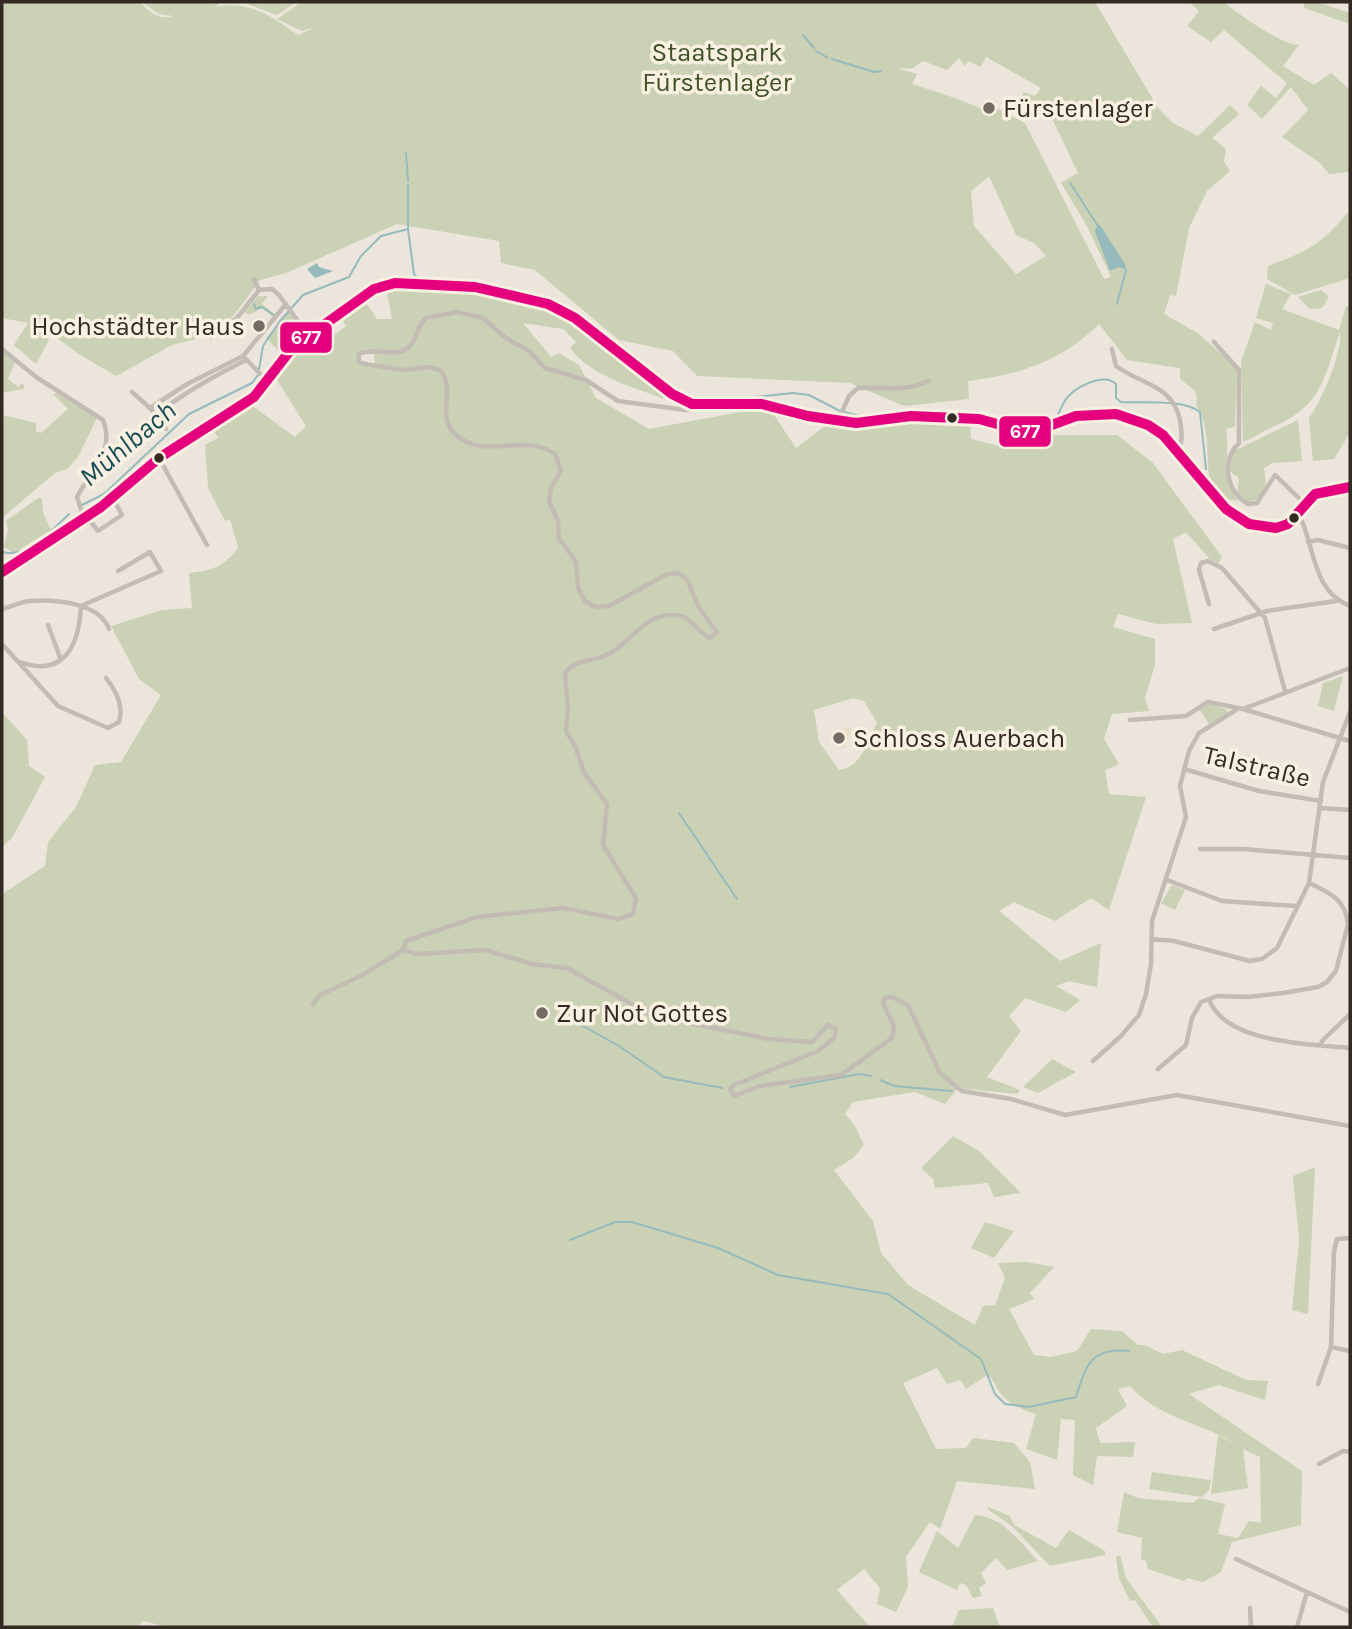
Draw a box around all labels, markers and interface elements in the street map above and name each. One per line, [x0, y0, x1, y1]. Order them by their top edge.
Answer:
park label: Staatspark Fürstenlager [642, 37, 792, 98]
place label: Fürstenlager [1003, 93, 1153, 124]
marker: Fürstenlager [981, 100, 997, 116]
place label: Hochstädter Haus [31, 311, 245, 342]
marker: Hochstädter Haus [251, 318, 267, 334]
line badge: 677 [279, 321, 333, 354]
text: 677 [291, 327, 322, 349]
water label: Mühlbach [72, 393, 182, 493]
unlabelled marker [945, 411, 959, 425]
line badge: 677 [998, 415, 1052, 448]
text: 677 [1010, 421, 1041, 443]
unlabelled marker [152, 451, 166, 465]
unlabelled marker [1287, 511, 1301, 525]
place label: Schloss Auerbach [853, 723, 1065, 754]
marker: Schloss Auerbach [831, 730, 847, 746]
street label: Talstraße [1200, 739, 1313, 794]
place label: Zur Not Gottes [556, 998, 728, 1029]
marker: Zur Not Gottes [534, 1005, 550, 1021]

